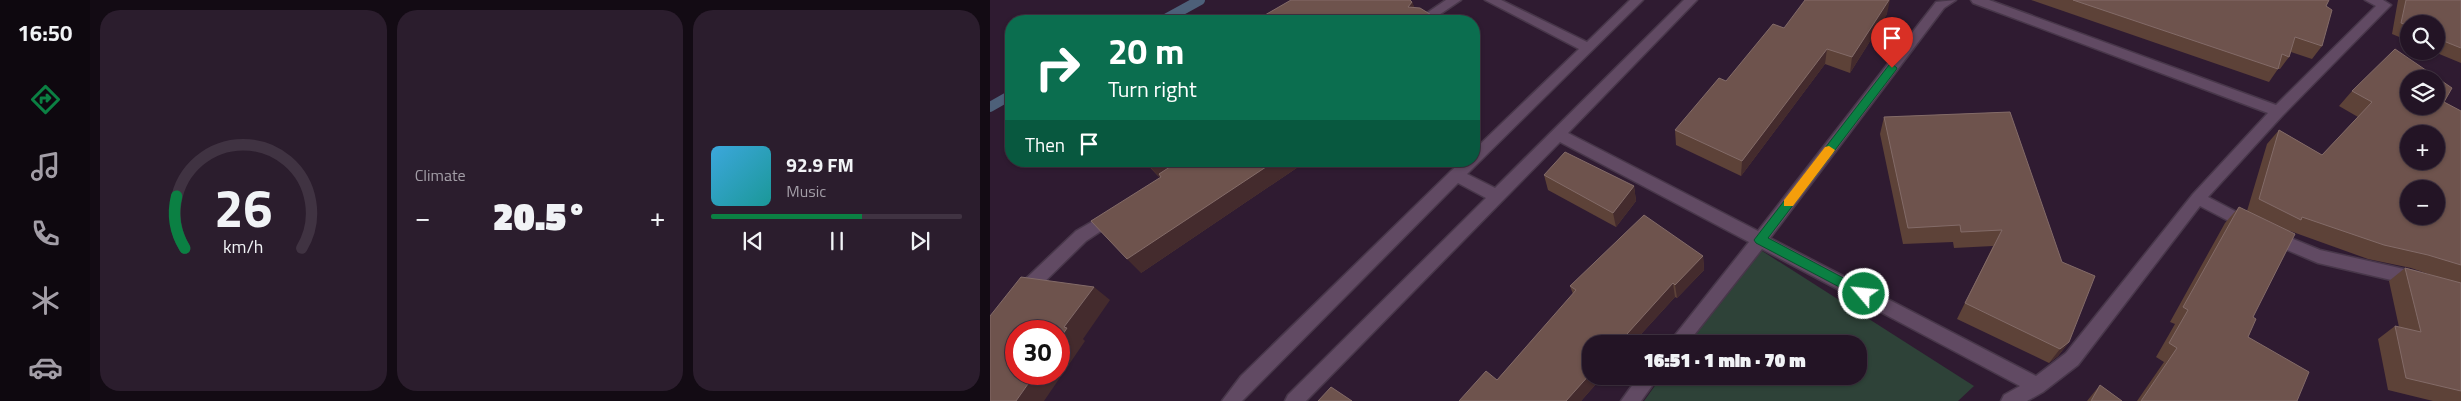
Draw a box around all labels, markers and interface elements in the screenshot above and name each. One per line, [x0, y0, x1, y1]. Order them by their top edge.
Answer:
map controls [2400, 15, 2445, 225]
button: search [2400, 15, 2445, 60]
text: 16:50 [18, 16, 72, 50]
pin [1871, 17, 1913, 68]
text: 20 m [1108, 24, 1184, 78]
icon: arrive [1878, 24, 1906, 52]
icon: right [1025, 35, 1090, 100]
button: layers [2400, 70, 2445, 115]
text: Turn right [1108, 72, 1197, 106]
icon: directions [28, 82, 63, 117]
button: + [2400, 125, 2445, 170]
text: Then [1025, 130, 1065, 159]
icon: arrive [1075, 130, 1103, 158]
icon: music [28, 149, 63, 184]
text: 92.9 FM [786, 150, 854, 179]
text: Climate [415, 163, 466, 187]
text: 26 [214, 168, 272, 247]
text: Music [786, 179, 826, 203]
button: − [2400, 180, 2445, 225]
text: 20.5° [493, 187, 587, 245]
text: − [415, 195, 430, 238]
text: + [650, 195, 665, 238]
icon: phone [28, 216, 63, 251]
icon: previous [739, 227, 767, 255]
icon: pause [823, 227, 851, 255]
icon: next [906, 227, 934, 255]
text: km/h [223, 233, 264, 260]
position arrow [1837, 267, 1889, 319]
icon: climate [28, 283, 63, 318]
speed limit sign: 30 [1005, 320, 1070, 385]
text: 16:51 · 1 min · 70 m [1643, 345, 1806, 374]
icon: car [28, 350, 63, 385]

